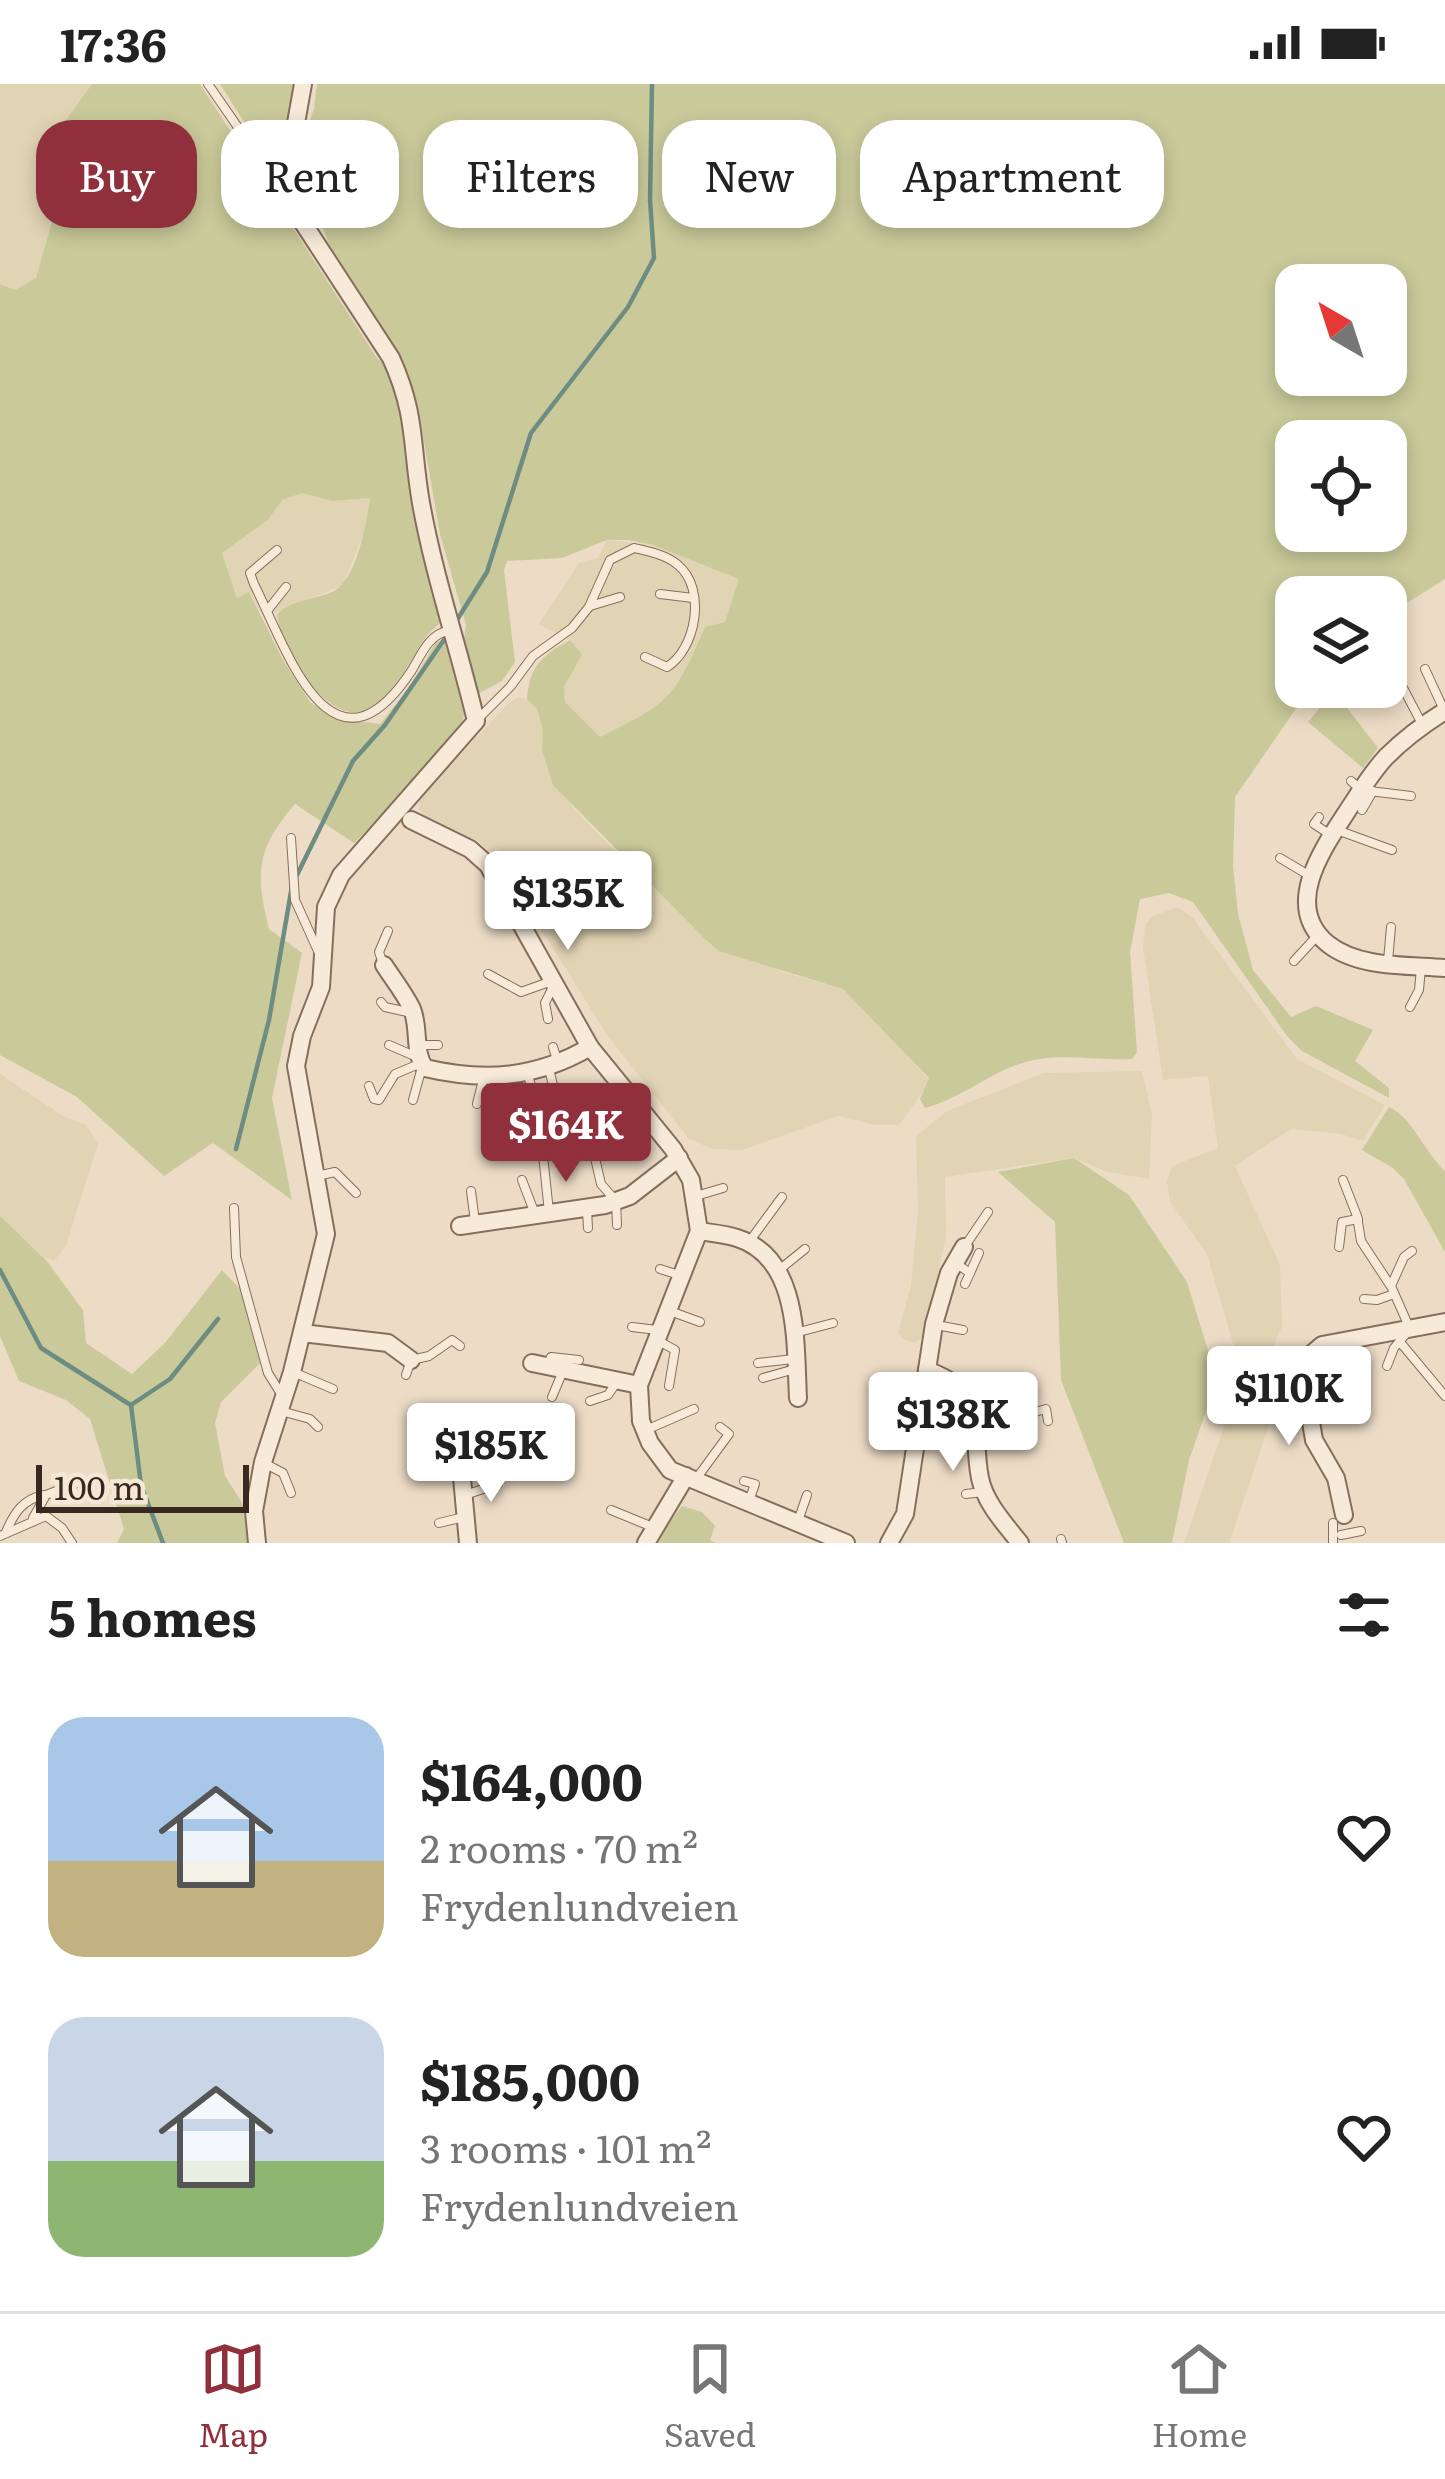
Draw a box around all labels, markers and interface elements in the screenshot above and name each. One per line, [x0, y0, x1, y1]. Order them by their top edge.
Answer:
text: 17:36 [60, 9, 167, 76]
chip: Buy [36, 120, 197, 228]
chip: Rent [221, 120, 399, 228]
chip: Filters [423, 120, 638, 228]
chip: New [662, 120, 836, 228]
chip: Apartment [860, 120, 1164, 228]
north arrow [1275, 264, 1407, 396]
map controls [1275, 264, 1407, 708]
button: locate [1275, 420, 1407, 552]
button: layers [1275, 576, 1407, 708]
pin: $135K [484, 851, 652, 953]
text: $135K [512, 861, 624, 919]
pin: $164K [482, 1083, 650, 1185]
text: $164K [508, 1093, 624, 1151]
pin: $110K [1205, 1346, 1373, 1448]
text: $110K [1234, 1356, 1344, 1414]
pin: $138K [869, 1372, 1037, 1474]
text: $138K [896, 1382, 1010, 1440]
pin: $185K [407, 1403, 575, 1505]
text: $185K [434, 1413, 548, 1471]
scale bar [36, 1459, 249, 1512]
text: 100 m [54, 1461, 144, 1510]
text: 5 homes [48, 1577, 257, 1653]
icon: filters [1331, 1582, 1397, 1648]
text: $164,000 [420, 1741, 643, 1817]
icon: home [144, 1765, 288, 1909]
icon: heart [1331, 1804, 1397, 1870]
text: 2 rooms · 70 m² [420, 1817, 698, 1875]
text: Frydenlundveien [420, 1875, 739, 1933]
text: $185,000 [420, 2041, 640, 2117]
icon: home [144, 2065, 288, 2209]
icon: heart [1331, 2104, 1397, 2170]
text: 3 rooms · 101 m² [420, 2117, 711, 2175]
text: Frydenlundveien [420, 2175, 739, 2233]
tab: Map [198, 2336, 268, 2457]
tab: Saved [664, 2336, 756, 2457]
tab: Home [1152, 2336, 1247, 2457]

